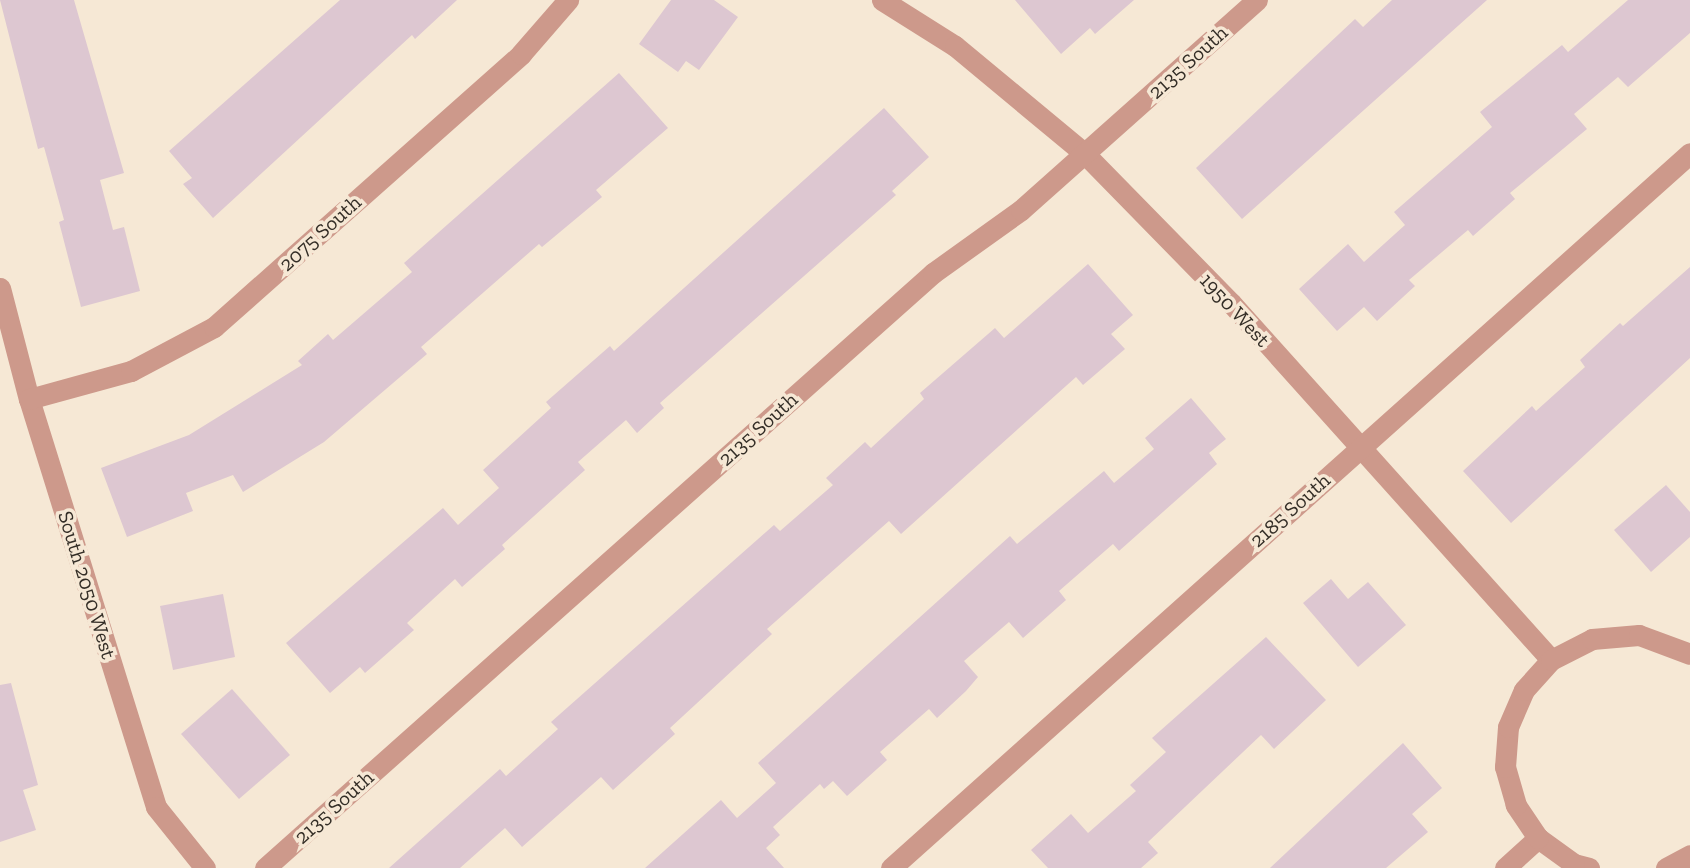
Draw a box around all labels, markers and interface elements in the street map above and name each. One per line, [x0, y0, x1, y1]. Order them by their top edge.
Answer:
street label: 2135 South [1143, 20, 1233, 104]
street label: 2075 South [274, 190, 366, 276]
street label: 1950 West [1194, 268, 1276, 352]
street label: 2135 South [713, 387, 803, 471]
street label: 2185 South [1245, 468, 1335, 552]
street label: South 2050 West [52, 508, 122, 662]
street label: 2135 South [289, 765, 379, 849]

